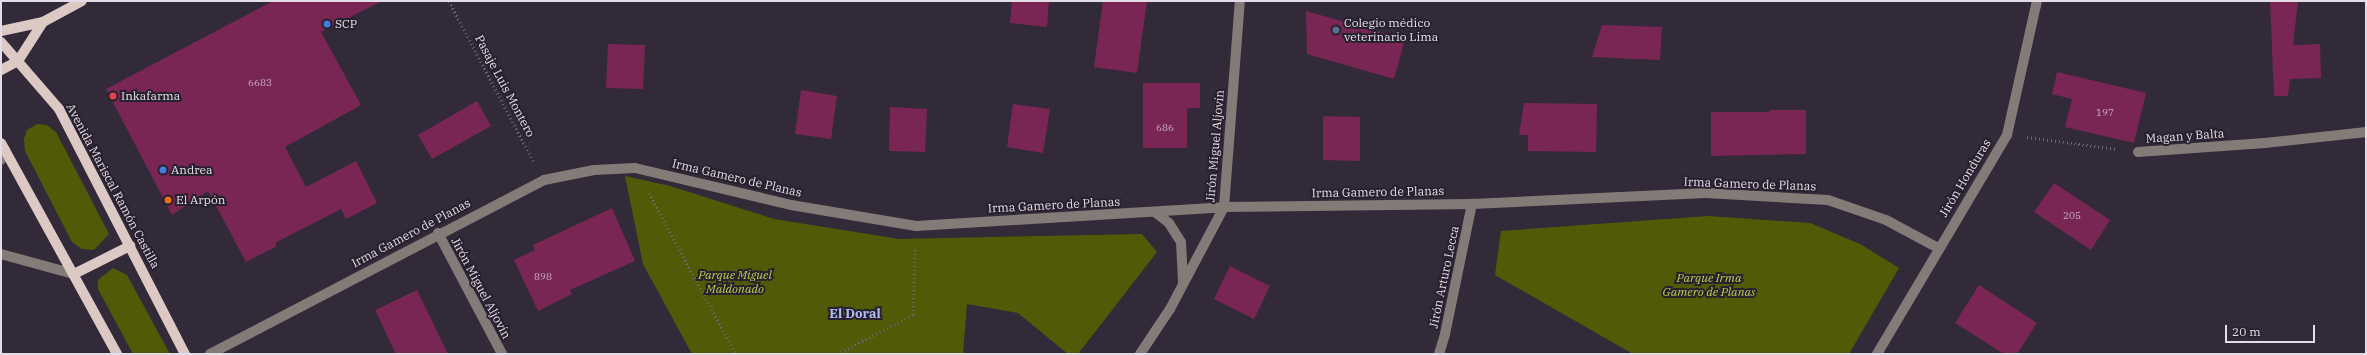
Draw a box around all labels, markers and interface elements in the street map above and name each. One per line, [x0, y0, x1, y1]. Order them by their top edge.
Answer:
place label: Colegio médico veterinario Lima [1344, 16, 1438, 44]
place label: SCP [335, 17, 357, 31]
marker: SCP [322, 19, 332, 29]
marker: Colegio médico veterinario Lima [1331, 25, 1341, 35]
street label: Pasaje Luis Montero [472, 32, 538, 140]
house number: 6683 [248, 77, 272, 89]
place label: Inkafarma [121, 89, 180, 103]
street label: Jirón Miguel Aljovín [1203, 89, 1227, 203]
marker: Inkafarma [108, 91, 118, 101]
street label: Avenida Mariscal Ramón Castilla [63, 101, 163, 271]
house number: 197 [2096, 107, 2114, 119]
house number: 686 [1156, 122, 1174, 134]
street label: Magan y Balta [2145, 126, 2225, 146]
street label: Jirón Honduras [1936, 137, 1994, 219]
street label: Irma Gamero de Planas [671, 156, 803, 200]
place label: Andrea [171, 163, 213, 177]
marker: Andrea [158, 165, 168, 175]
street label: Irma Gamero de Planas [1684, 174, 1816, 194]
street label: Irma Gamero de Planas [1312, 184, 1444, 200]
place label: El Arpón [176, 193, 226, 207]
street label: Irma Gamero de Planas [987, 194, 1121, 216]
marker: El Arpón [163, 195, 173, 205]
street label: Irma Gamero de Planas [349, 196, 473, 270]
house number: 205 [2063, 210, 2081, 222]
street label: Jirón Arturo Lecca [1426, 224, 1462, 330]
street label: Jirón Miguel Aljovín [448, 235, 514, 341]
park label: Parque Miguel Maldonado [698, 268, 772, 296]
house number: 898 [534, 271, 552, 283]
park label: Parque Irma Gamero de Planas [1663, 271, 1755, 299]
district label: El Doral [829, 306, 881, 322]
scale bar [2227, 317, 2317, 343]
text: 20 m [2232, 324, 2261, 339]

